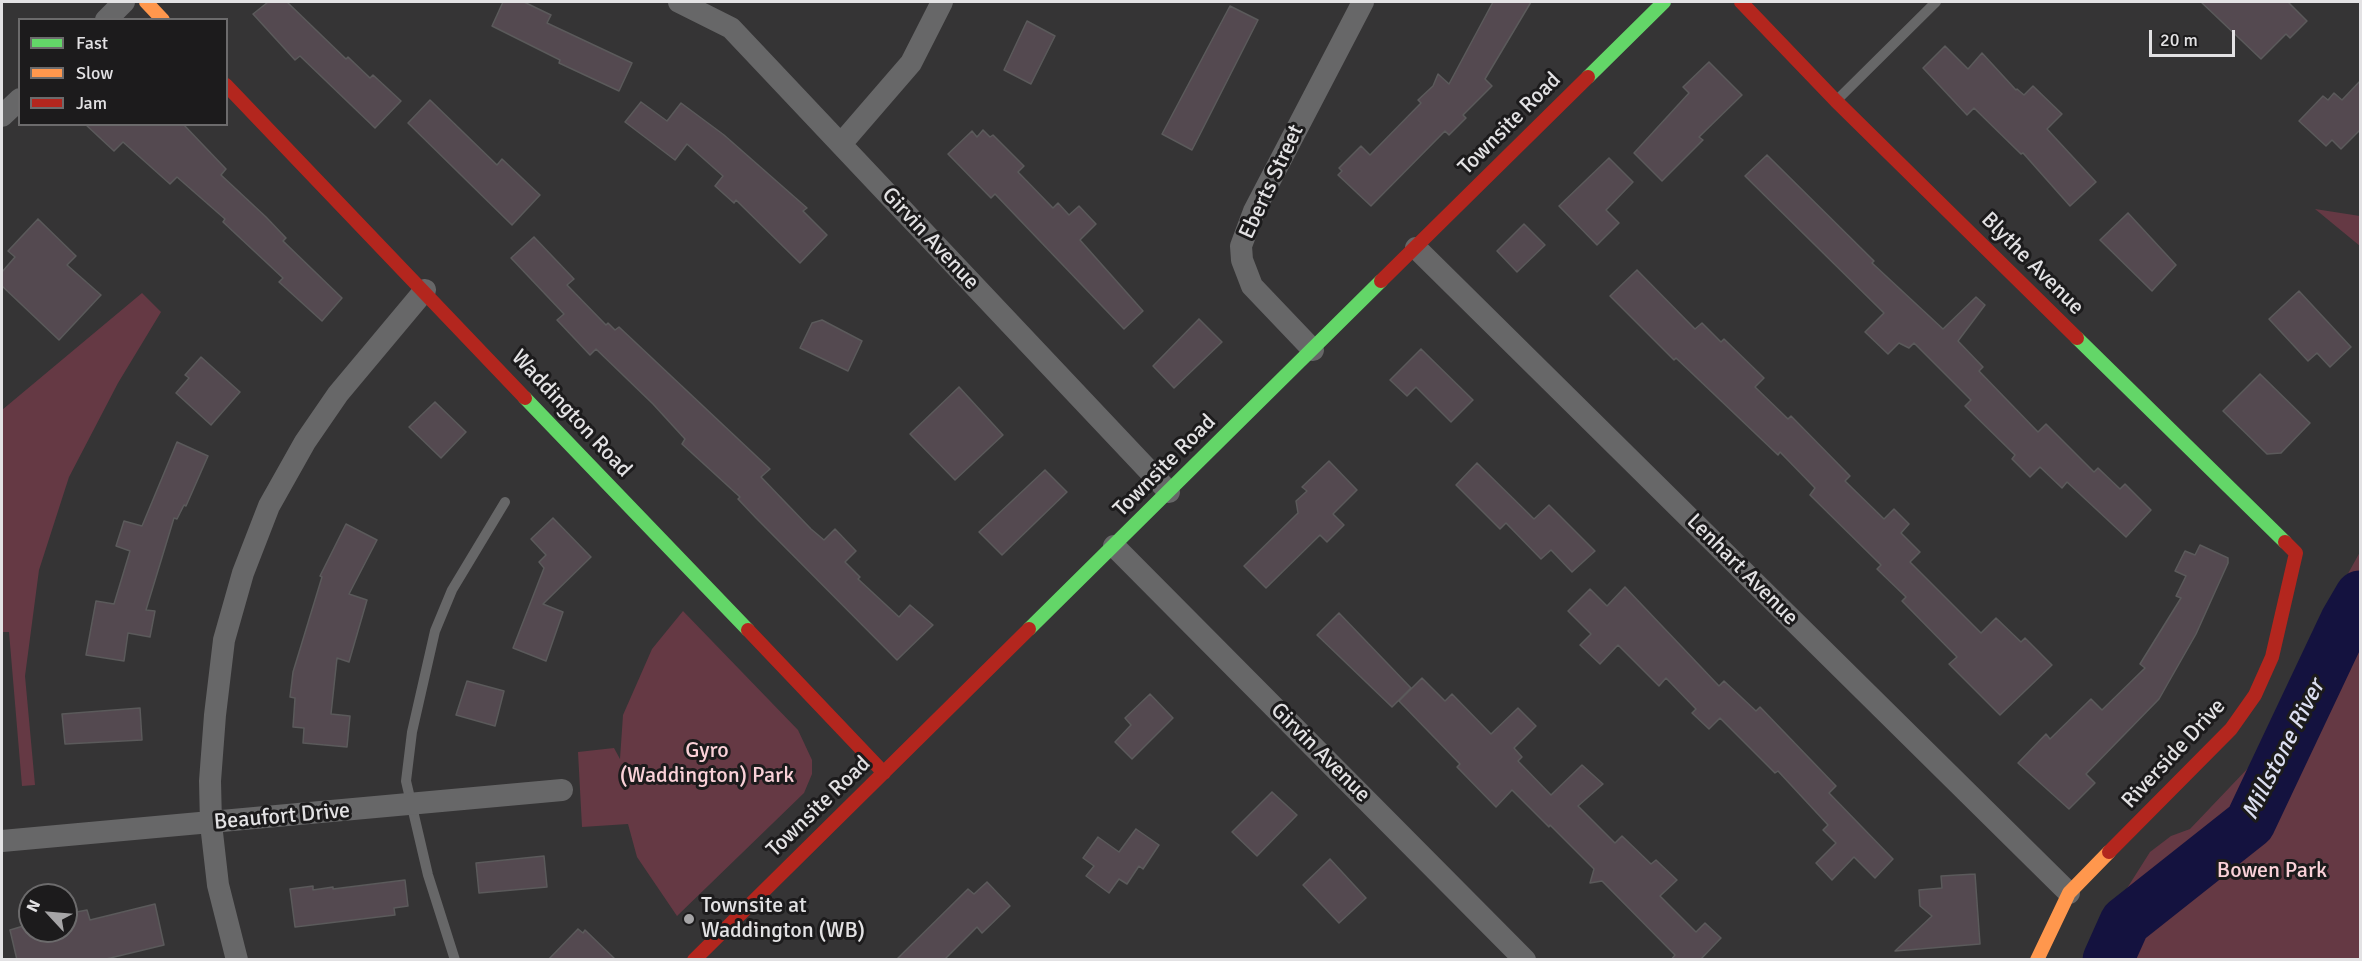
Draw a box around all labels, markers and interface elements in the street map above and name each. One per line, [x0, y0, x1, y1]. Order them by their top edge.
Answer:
legend [18, 18, 228, 126]
scale bar [2152, 18, 2238, 56]
text: 20 m [2160, 29, 2198, 51]
text: Fast [76, 32, 108, 54]
text: Slow [76, 62, 113, 84]
street label: Townsite Road [1453, 67, 1567, 181]
text: Jam [76, 92, 107, 114]
street label: Eberts Street [1234, 121, 1310, 243]
street label: Girvin Avenue [876, 182, 984, 296]
street label: Blythe Avenue [1975, 207, 2089, 321]
street label: Waddington Road [505, 345, 637, 483]
street label: Townsite Road [1108, 409, 1222, 523]
street label: Lenhart Avenue [1681, 509, 1803, 631]
water label: Millstone River [2236, 675, 2332, 825]
street label: Riverside Drive [2117, 694, 2231, 814]
street label: Girvin Avenue [1265, 698, 1375, 808]
park label: Gyro (Waddington) Park [620, 738, 794, 790]
street label: Townsite Road [762, 751, 876, 863]
street label: Beaufort Drive [213, 798, 351, 836]
park label: Bowen Park [2217, 858, 2327, 884]
north arrow [18, 883, 78, 943]
place label: Townsite at Waddington (WB) [701, 893, 865, 944]
text: N [22, 897, 45, 915]
marker: Townsite at Waddington (WB) [682, 912, 696, 926]

